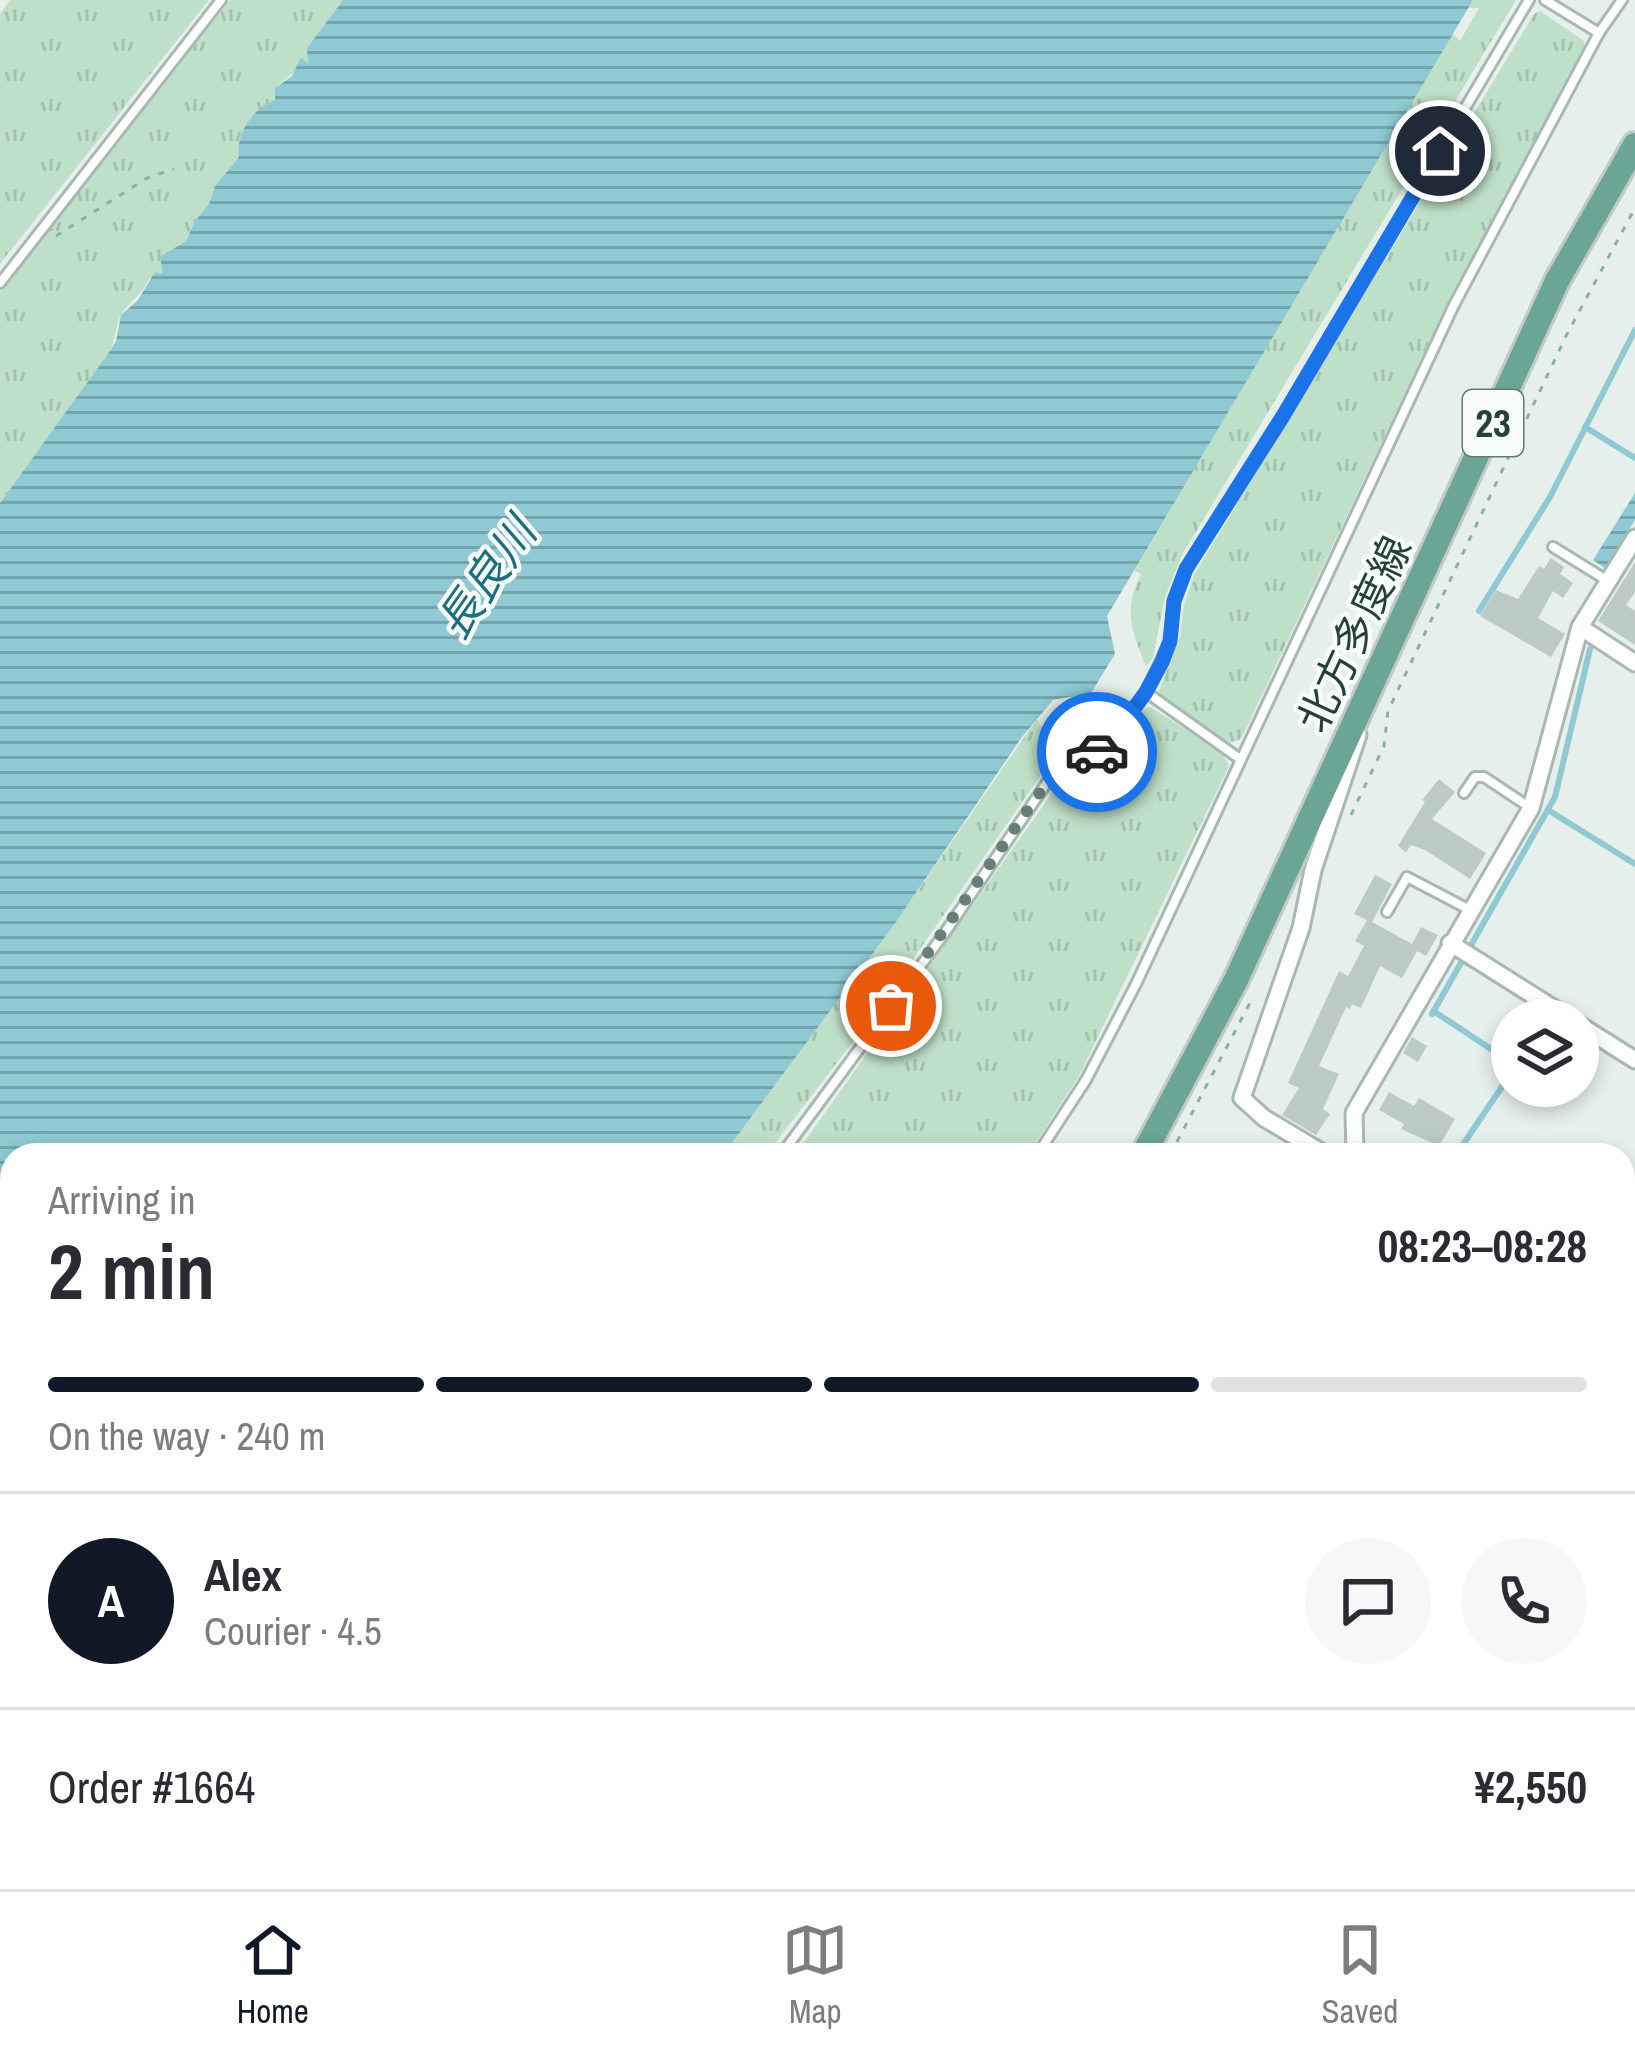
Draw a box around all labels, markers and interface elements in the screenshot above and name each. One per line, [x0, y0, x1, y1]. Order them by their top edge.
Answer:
pin [1389, 100, 1491, 202]
icon: home [1407, 118, 1473, 184]
road number: 23 [1463, 390, 1523, 456]
water label: 長良川 [422, 502, 552, 651]
street label: 北方多度線 [1284, 527, 1424, 741]
courier [1037, 692, 1157, 812]
icon: car [1064, 719, 1130, 785]
pin [840, 955, 942, 1057]
icon: bag [858, 973, 924, 1039]
map controls [1491, 999, 1599, 1107]
button: layers [1491, 999, 1599, 1107]
text: Arriving in [48, 1174, 196, 1226]
text: 08:23–08:28 [1378, 1215, 1587, 1276]
text: 2 min [48, 1218, 215, 1323]
text: On the way · 240 m [48, 1410, 325, 1462]
button: chat [1305, 1538, 1431, 1664]
button: phone [1461, 1538, 1587, 1664]
text: Alex [204, 1544, 282, 1605]
text: A [98, 1570, 124, 1631]
text: Courier · 4.5 [204, 1605, 382, 1657]
text: Order #1664 [48, 1756, 255, 1817]
text: ¥2,550 [1474, 1756, 1587, 1817]
tab: Home [237, 1917, 309, 2033]
tab: Map [782, 1917, 848, 2033]
tab: Saved [1322, 1917, 1398, 2033]

